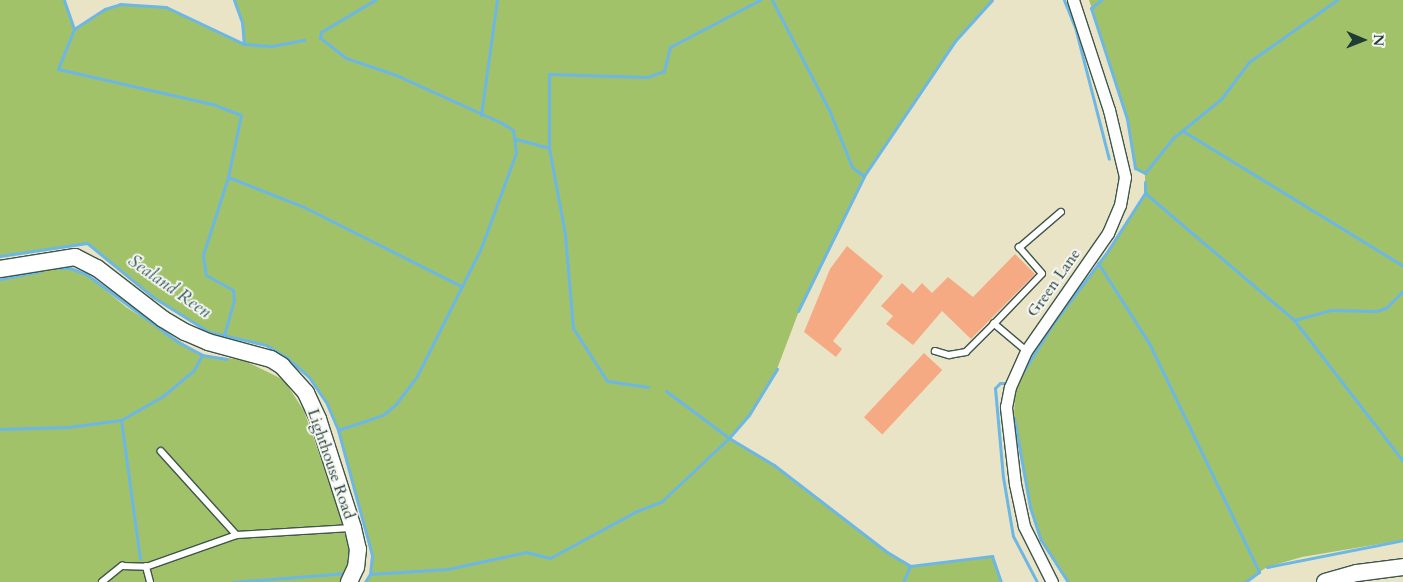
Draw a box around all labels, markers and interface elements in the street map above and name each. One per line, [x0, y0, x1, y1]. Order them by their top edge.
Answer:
north arrow [1338, 15, 1388, 65]
text: N [1369, 34, 1388, 47]
street label: Green Lane [1023, 245, 1085, 321]
water label: Sealand Reen [123, 251, 215, 323]
street label: Lighthouse Road [303, 406, 359, 522]

